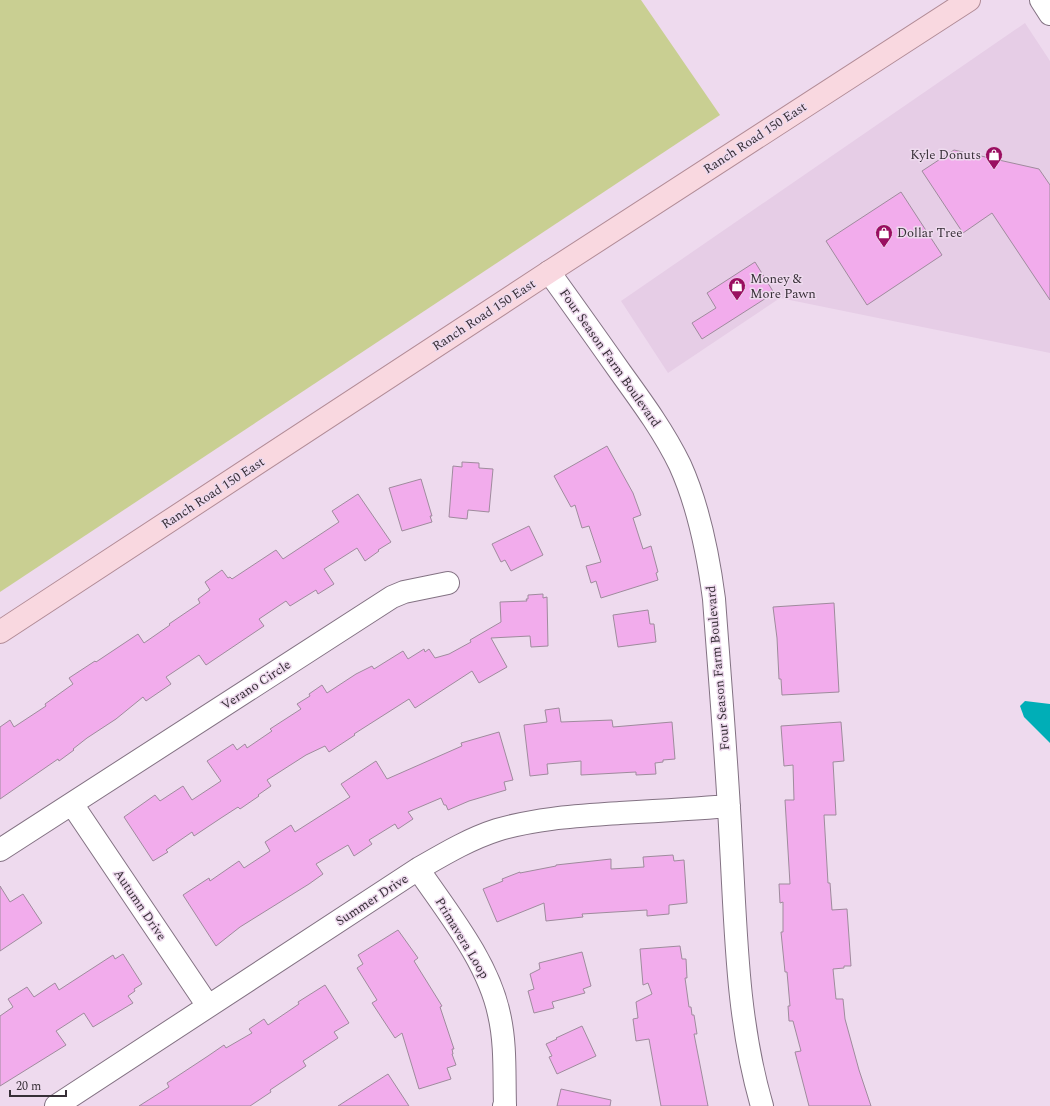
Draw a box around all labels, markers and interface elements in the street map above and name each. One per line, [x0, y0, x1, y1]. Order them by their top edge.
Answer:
street label: Ranch Road 150 East [699, 97, 811, 179]
place label: Kyle Donuts [910, 145, 981, 165]
shop icon: Kyle Donuts [984, 145, 1004, 170]
shop icon: Dollar Tree [874, 223, 894, 248]
place label: Dollar Tree [897, 223, 963, 243]
place label: Money & More Pawn [750, 269, 816, 304]
street label: Ranch Road 150 East [428, 274, 540, 356]
shop icon: Money & More Pawn [727, 276, 747, 301]
street label: Four Season Farm Boulevard [554, 284, 666, 432]
street label: Ranch Road 150 East [157, 452, 269, 534]
street label: Four Season Farm Boulevard [701, 585, 735, 751]
street label: Verano Circle [217, 655, 295, 715]
street label: Autumn Drive [109, 865, 171, 945]
street label: Summer Drive [332, 869, 412, 931]
street label: Primavera Loop [430, 893, 494, 983]
scale bar [10, 1072, 66, 1098]
text: 20 m [16, 1077, 41, 1096]

